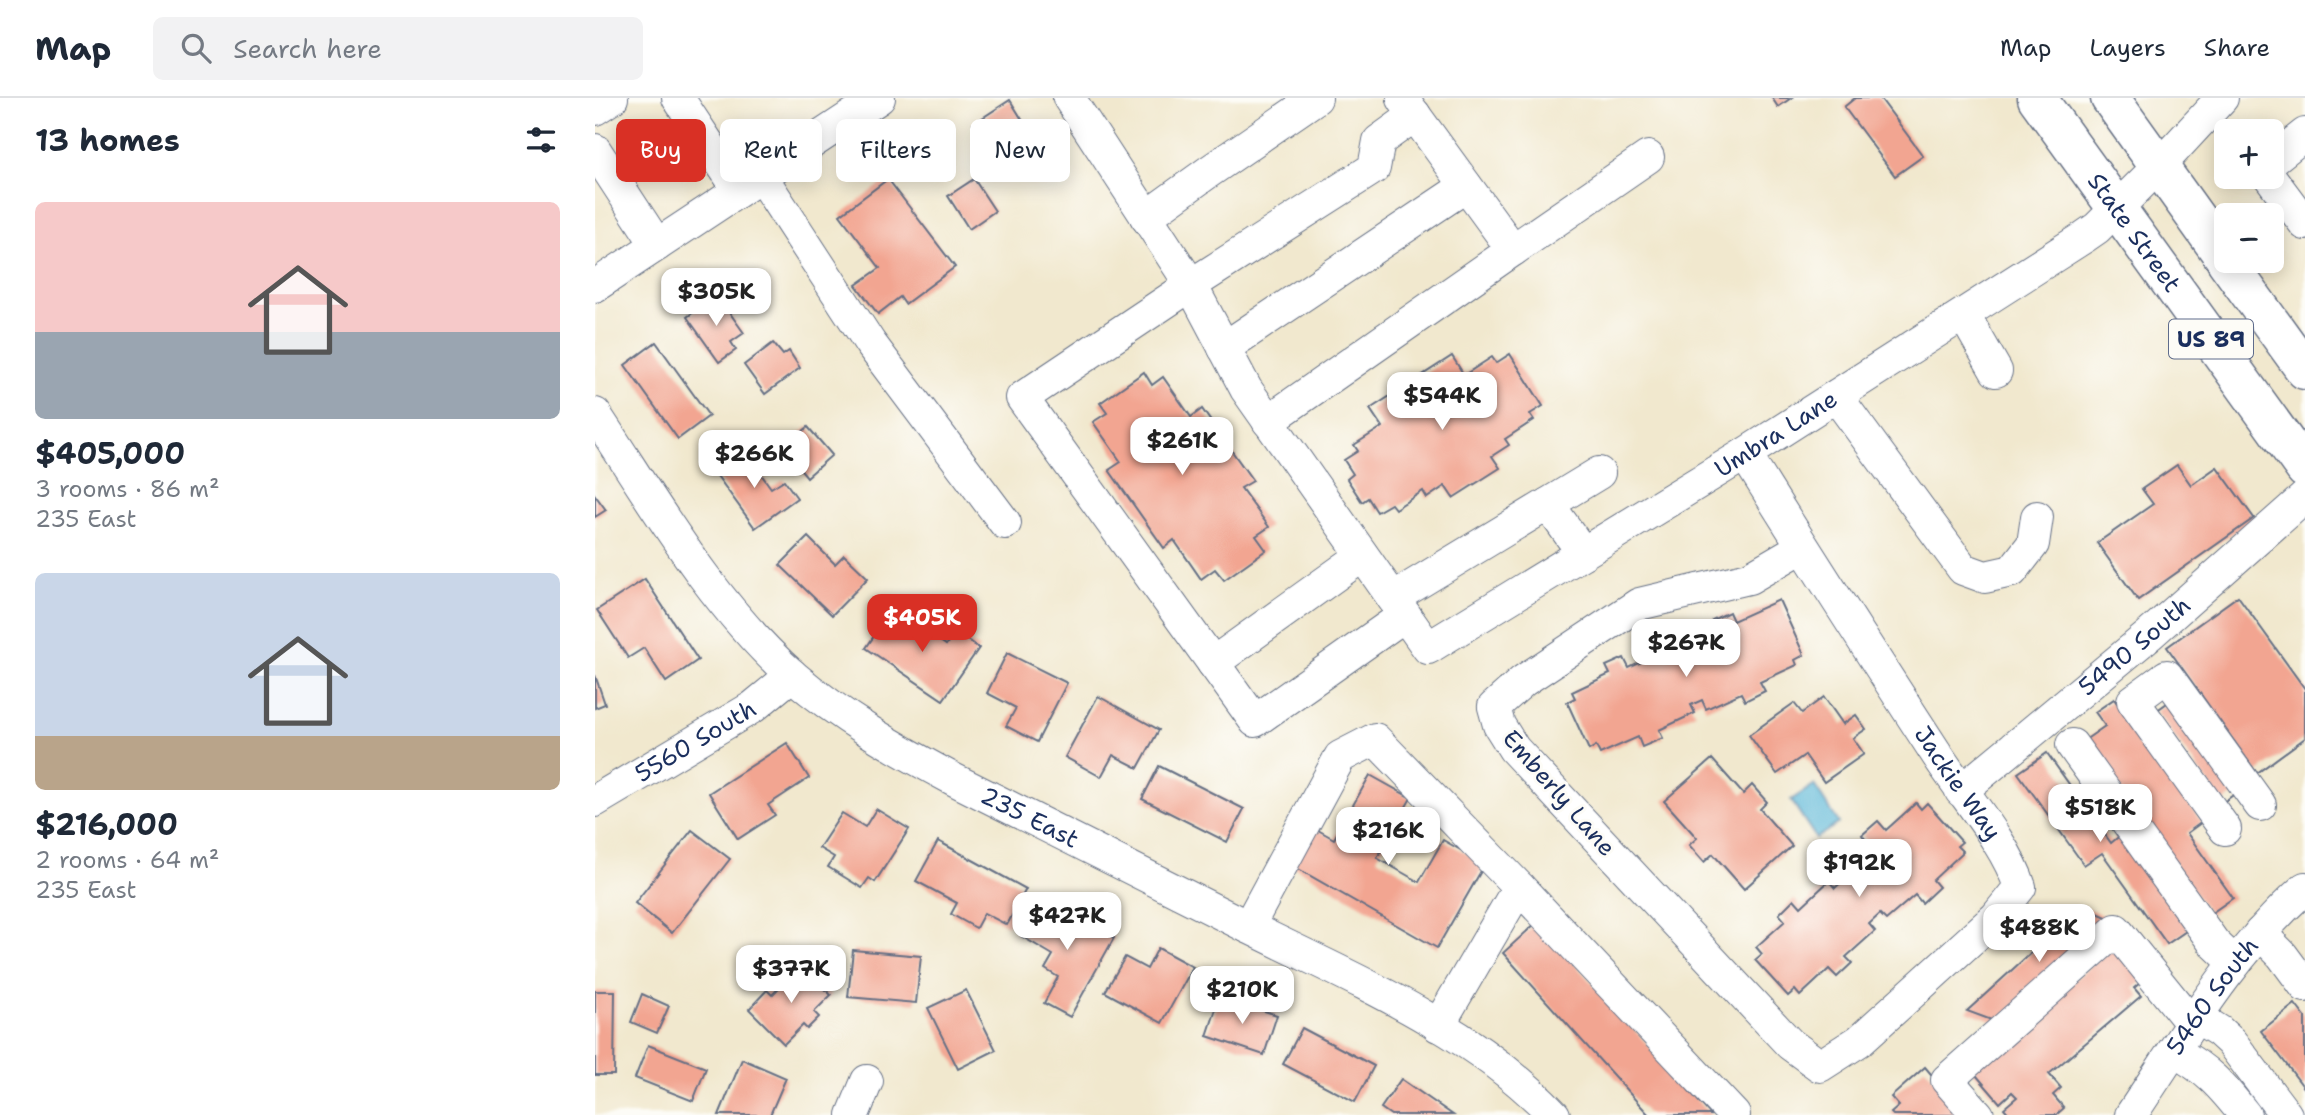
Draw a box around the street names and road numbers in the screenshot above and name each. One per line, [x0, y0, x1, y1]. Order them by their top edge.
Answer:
street label: State Street [2080, 166, 2188, 299]
road number: US 89 [2169, 320, 2253, 358]
street label: Umbra Lane [1709, 383, 1843, 485]
street label: 5490 South [2072, 589, 2197, 703]
street label: 5560 South [629, 693, 762, 790]
street label: Jackie Way [1907, 720, 2009, 847]
street label: Emberly Lane [1495, 723, 1623, 863]
street label: 235 East [975, 779, 1084, 856]
street label: 5460 South [2159, 931, 2266, 1061]

